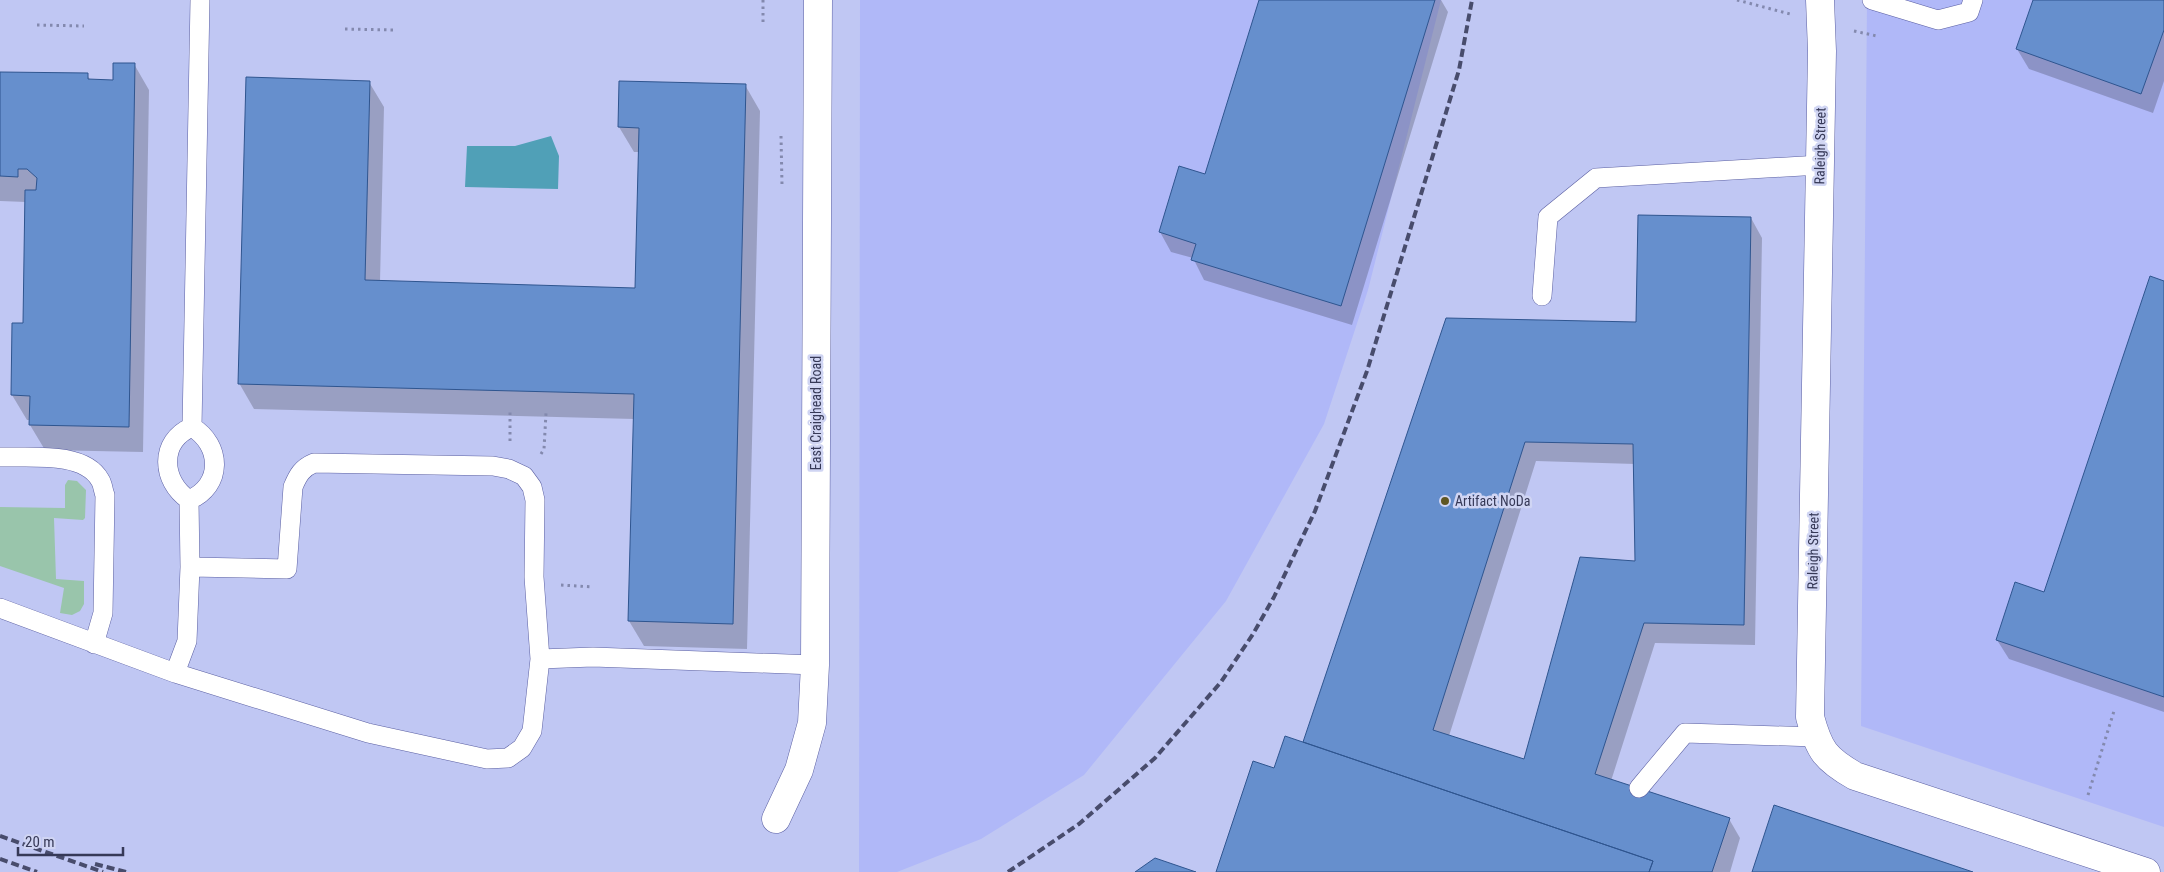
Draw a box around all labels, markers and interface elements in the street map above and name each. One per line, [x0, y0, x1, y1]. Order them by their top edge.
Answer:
street label: Raleigh Street [1811, 107, 1829, 185]
street label: East Craighead Road [808, 356, 824, 470]
place label: Artifact NoDa [1455, 493, 1530, 509]
marker: Artifact NoDa [1439, 495, 1451, 507]
street label: Raleigh Street [1804, 512, 1822, 590]
scale bar [18, 824, 122, 856]
text: 20 m [25, 833, 55, 851]

